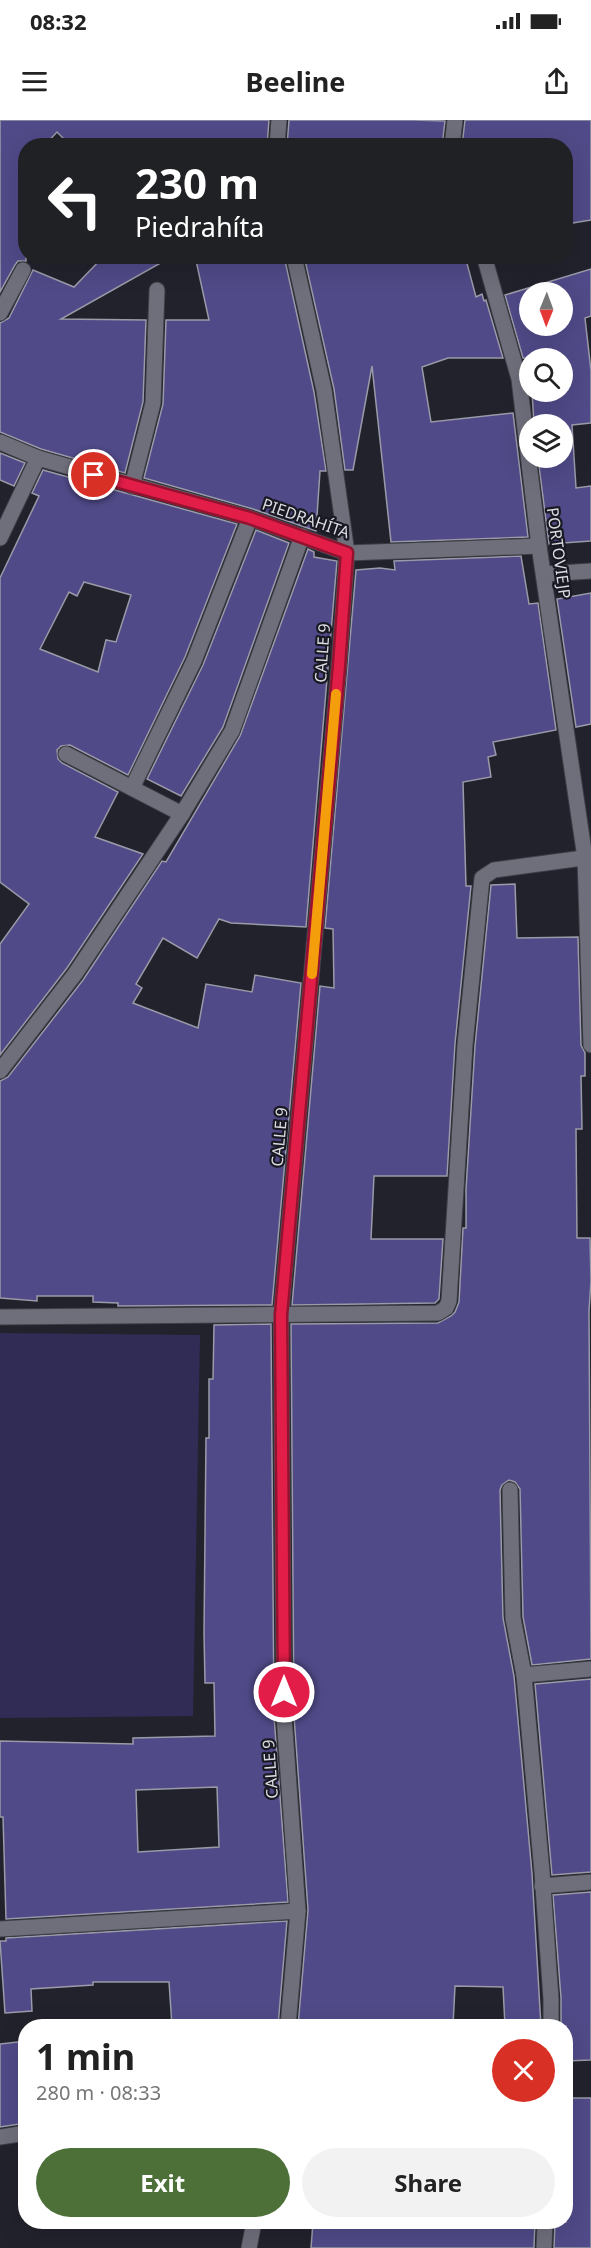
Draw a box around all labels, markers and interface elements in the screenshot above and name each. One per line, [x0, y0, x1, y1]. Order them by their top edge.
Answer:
text: 08:32 [30, 6, 87, 36]
text: Beeline [246, 63, 345, 100]
icon: menu [18, 65, 51, 98]
icon: share [540, 65, 573, 98]
text: 230 m [135, 154, 259, 211]
icon: left [36, 162, 114, 240]
text: Piedrahíta [135, 208, 264, 245]
north arrow [519, 282, 573, 336]
map controls [519, 282, 573, 468]
button: search [519, 348, 573, 402]
button: layers [519, 414, 573, 468]
pin [68, 449, 119, 500]
icon: arrive [77, 458, 110, 491]
street label: PIEDRAHÍTA [259, 493, 353, 543]
street label: PORTOVIEJP [542, 506, 576, 600]
street label: CALLE 9 [309, 623, 335, 683]
street label: CALLE 9 [265, 1106, 293, 1168]
position arrow [252, 1660, 316, 1724]
street label: CALLE 9 [257, 1739, 283, 1799]
text: 1 min [36, 2032, 135, 2081]
button: close [492, 2039, 555, 2102]
text: 280 m · 08:33 [36, 2079, 161, 2106]
button: Exit [36, 2148, 290, 2217]
button: Share [302, 2148, 555, 2217]

